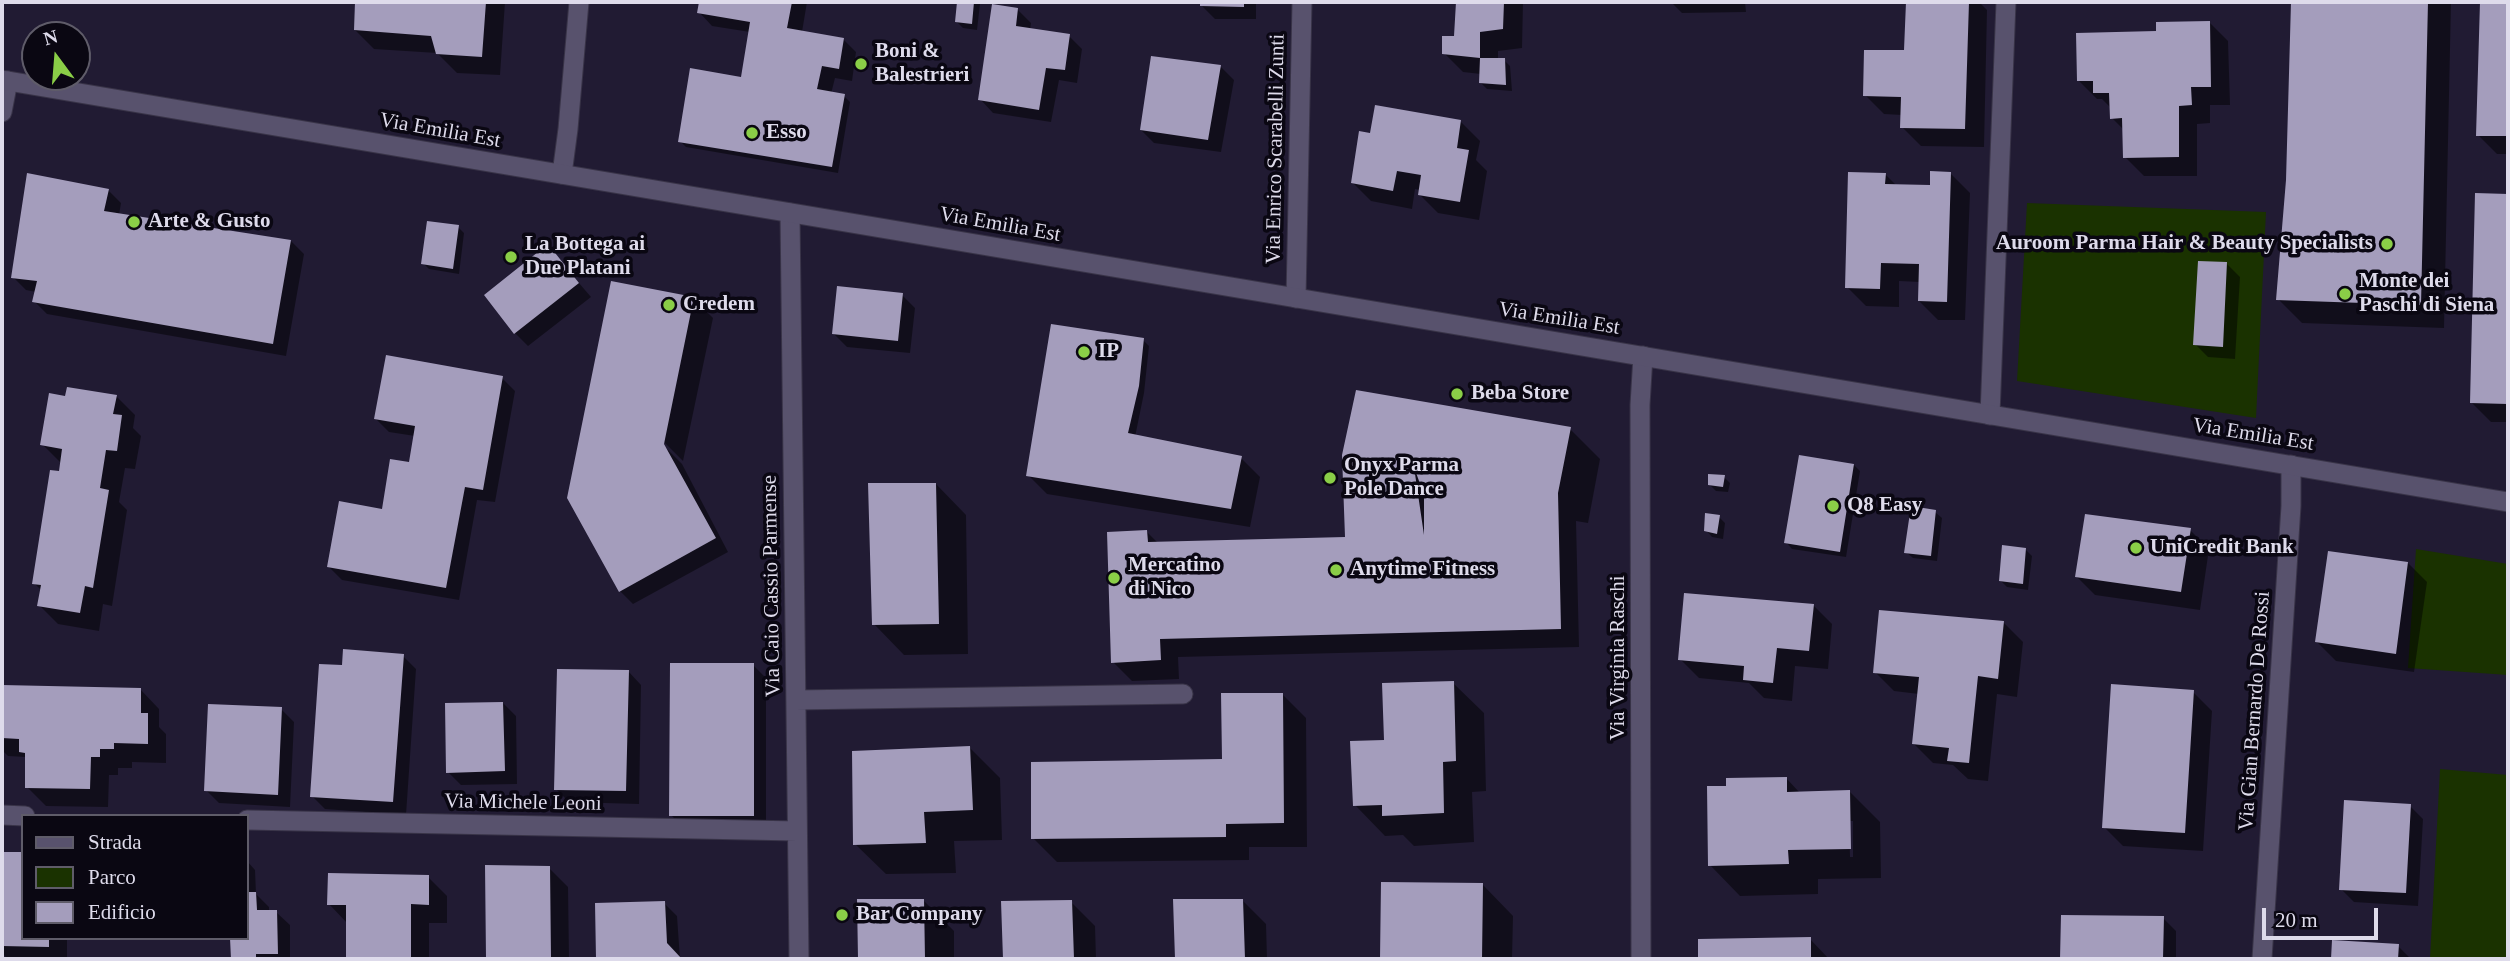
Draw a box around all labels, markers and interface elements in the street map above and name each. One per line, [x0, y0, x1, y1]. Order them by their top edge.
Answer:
north arrow [21, 21, 91, 91]
text: N [41, 25, 60, 49]
street label: Via Enrico Scarabelli Zunti [1261, 34, 1291, 264]
place label: Boni & Balestrieri [875, 39, 969, 89]
marker: Boni & Balestrieri [853, 56, 869, 72]
street label: Via Emilia Est [378, 108, 502, 154]
place label: Esso [766, 120, 807, 146]
marker: Esso [744, 125, 760, 141]
street label: Via Emilia Est [938, 202, 1062, 248]
place label: Arte & Gusto [148, 209, 270, 235]
marker: Arte & Gusto [126, 214, 142, 230]
place label: Auroom Parma Hair & Beauty Specialists [1996, 231, 2373, 257]
place label: La Bottega ai Due Platani [525, 232, 645, 282]
marker: Auroom Parma Hair & Beauty Specialists [2379, 236, 2395, 252]
marker: La Bottega ai Due Platani [503, 249, 519, 265]
place label: Monte dei Paschi di Siena [2359, 269, 2494, 319]
marker: Monte dei Paschi di Siena [2337, 286, 2353, 302]
place label: Credem [683, 292, 755, 318]
marker: Credem [661, 297, 677, 313]
street label: Via Emilia Est [1497, 297, 1621, 341]
place label: IP [1098, 339, 1119, 365]
marker: IP [1076, 344, 1092, 360]
place label: Beba Store [1471, 381, 1569, 407]
marker: Beba Store [1449, 386, 1465, 402]
street label: Via Emilia Est [2191, 413, 2315, 457]
place label: Onyx Parma Pole Dance [1344, 453, 1459, 503]
marker: Onyx Parma Pole Dance [1322, 470, 1338, 486]
street label: Via Caio Cassio Parmense [757, 475, 787, 697]
place label: Q8 Easy [1847, 493, 1922, 519]
marker: Q8 Easy [1825, 498, 1841, 514]
place label: UniCredit Bank [2150, 535, 2294, 561]
marker: UniCredit Bank [2128, 540, 2144, 556]
place label: Mercatino di Nico [1128, 553, 1221, 603]
place label: Anytime Fitness [1350, 557, 1495, 583]
marker: Anytime Fitness [1328, 562, 1344, 578]
marker: Mercatino di Nico [1106, 570, 1122, 586]
street label: Via Virginia Raschi [1605, 575, 1631, 741]
street label: Via Gian Bernardo De Rossi [2234, 590, 2276, 832]
street label: Via Michele Leoni [444, 789, 602, 817]
legend [21, 814, 248, 940]
text: Strada [88, 830, 142, 854]
text: Parco [88, 865, 136, 889]
scale bar [2265, 894, 2380, 938]
text: Edificio [88, 900, 156, 924]
place label: Bar Company [856, 902, 983, 928]
marker: Bar Company [834, 907, 850, 923]
text: 20 m [2275, 908, 2318, 932]

